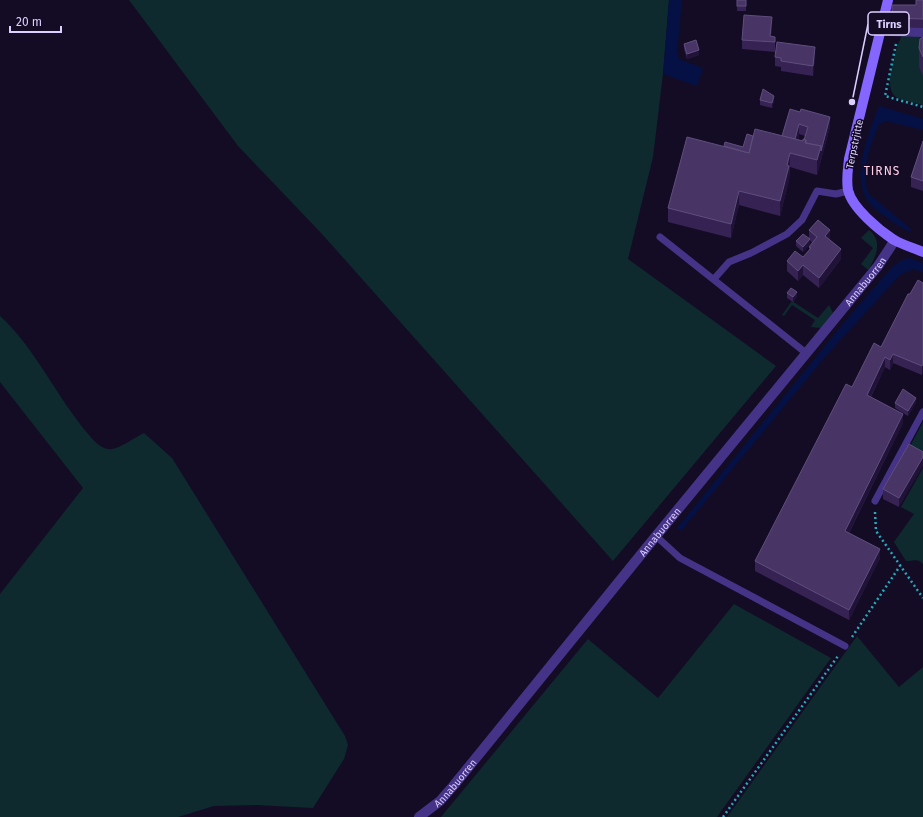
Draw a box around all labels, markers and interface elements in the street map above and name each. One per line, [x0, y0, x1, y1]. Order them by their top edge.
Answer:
scale bar [10, 8, 61, 34]
callout: Tirns [868, 12, 909, 35]
text: 20 m [16, 15, 42, 29]
text: Tirns [876, 18, 902, 31]
street label: Terpstrjitte [844, 118, 866, 170]
district label: TIRNS [864, 164, 900, 178]
street label: Annabuorren [843, 255, 889, 309]
street label: Annabuorren [637, 506, 684, 559]
street label: Annabuorren [432, 757, 480, 810]

